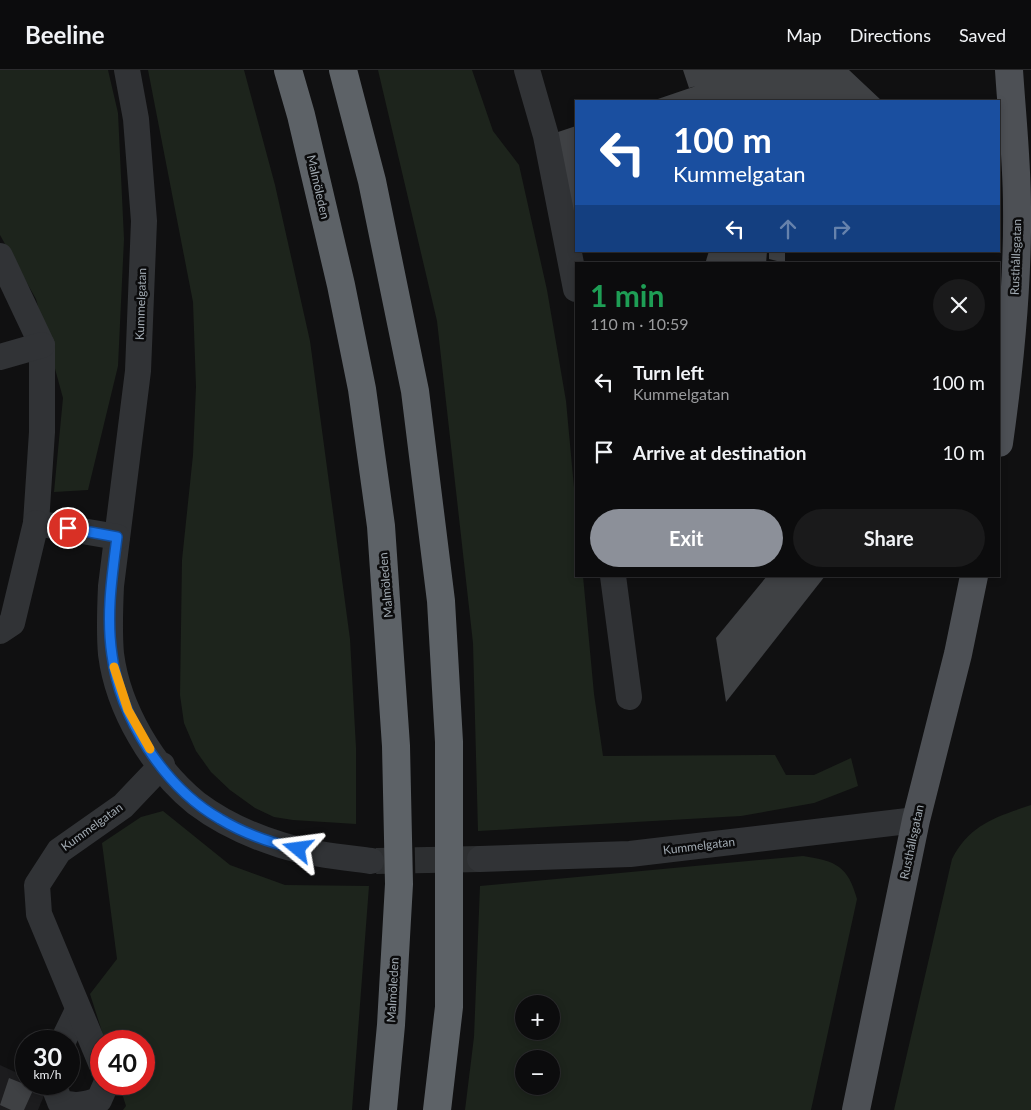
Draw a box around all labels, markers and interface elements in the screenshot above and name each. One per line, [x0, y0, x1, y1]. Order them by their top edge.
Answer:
text: Beeline [25, 20, 105, 49]
text: Map [786, 24, 822, 46]
text: Directions [850, 24, 931, 46]
text: Saved [959, 24, 1006, 46]
text: 100 m [673, 118, 772, 160]
icon: left [590, 120, 655, 185]
street label: Malmöleden [304, 153, 333, 220]
text: Kummelgatan [673, 160, 806, 187]
icon: left [721, 215, 749, 243]
icon: ahead [774, 215, 802, 243]
icon: right [827, 215, 855, 243]
street label: Rusthållsgatan [1007, 219, 1024, 295]
street label: Kummelgatan [132, 268, 149, 340]
text: 1 min [590, 277, 664, 313]
button: close [933, 279, 985, 331]
text: 110 m · 10:59 [590, 314, 689, 333]
text: Turn left [633, 361, 704, 384]
icon: left [590, 368, 618, 396]
text: 100 m [931, 371, 985, 394]
text: Kummelgatan [633, 384, 729, 403]
icon: arrive [590, 438, 618, 466]
text: Arrive at destination [633, 441, 806, 464]
text: 10 m [942, 441, 985, 464]
pin [47, 507, 89, 549]
button: Exit [590, 509, 783, 567]
button: Share [793, 509, 985, 567]
icon: arrive [54, 514, 82, 542]
street label: Malmöleden [375, 552, 396, 618]
street label: Kummelgatan [58, 799, 125, 854]
street label: Rusthållsgatan [896, 803, 927, 881]
position arrow [271, 822, 323, 874]
street label: Kummelgatan [662, 834, 736, 857]
street label: Malmöleden [383, 957, 402, 1023]
map controls [515, 995, 560, 1095]
button: + [515, 995, 560, 1040]
speed limit sign: 40 [90, 1030, 155, 1095]
text: 30 [33, 1041, 62, 1071]
button: − [515, 1050, 560, 1095]
text: km/h [33, 1067, 62, 1082]

